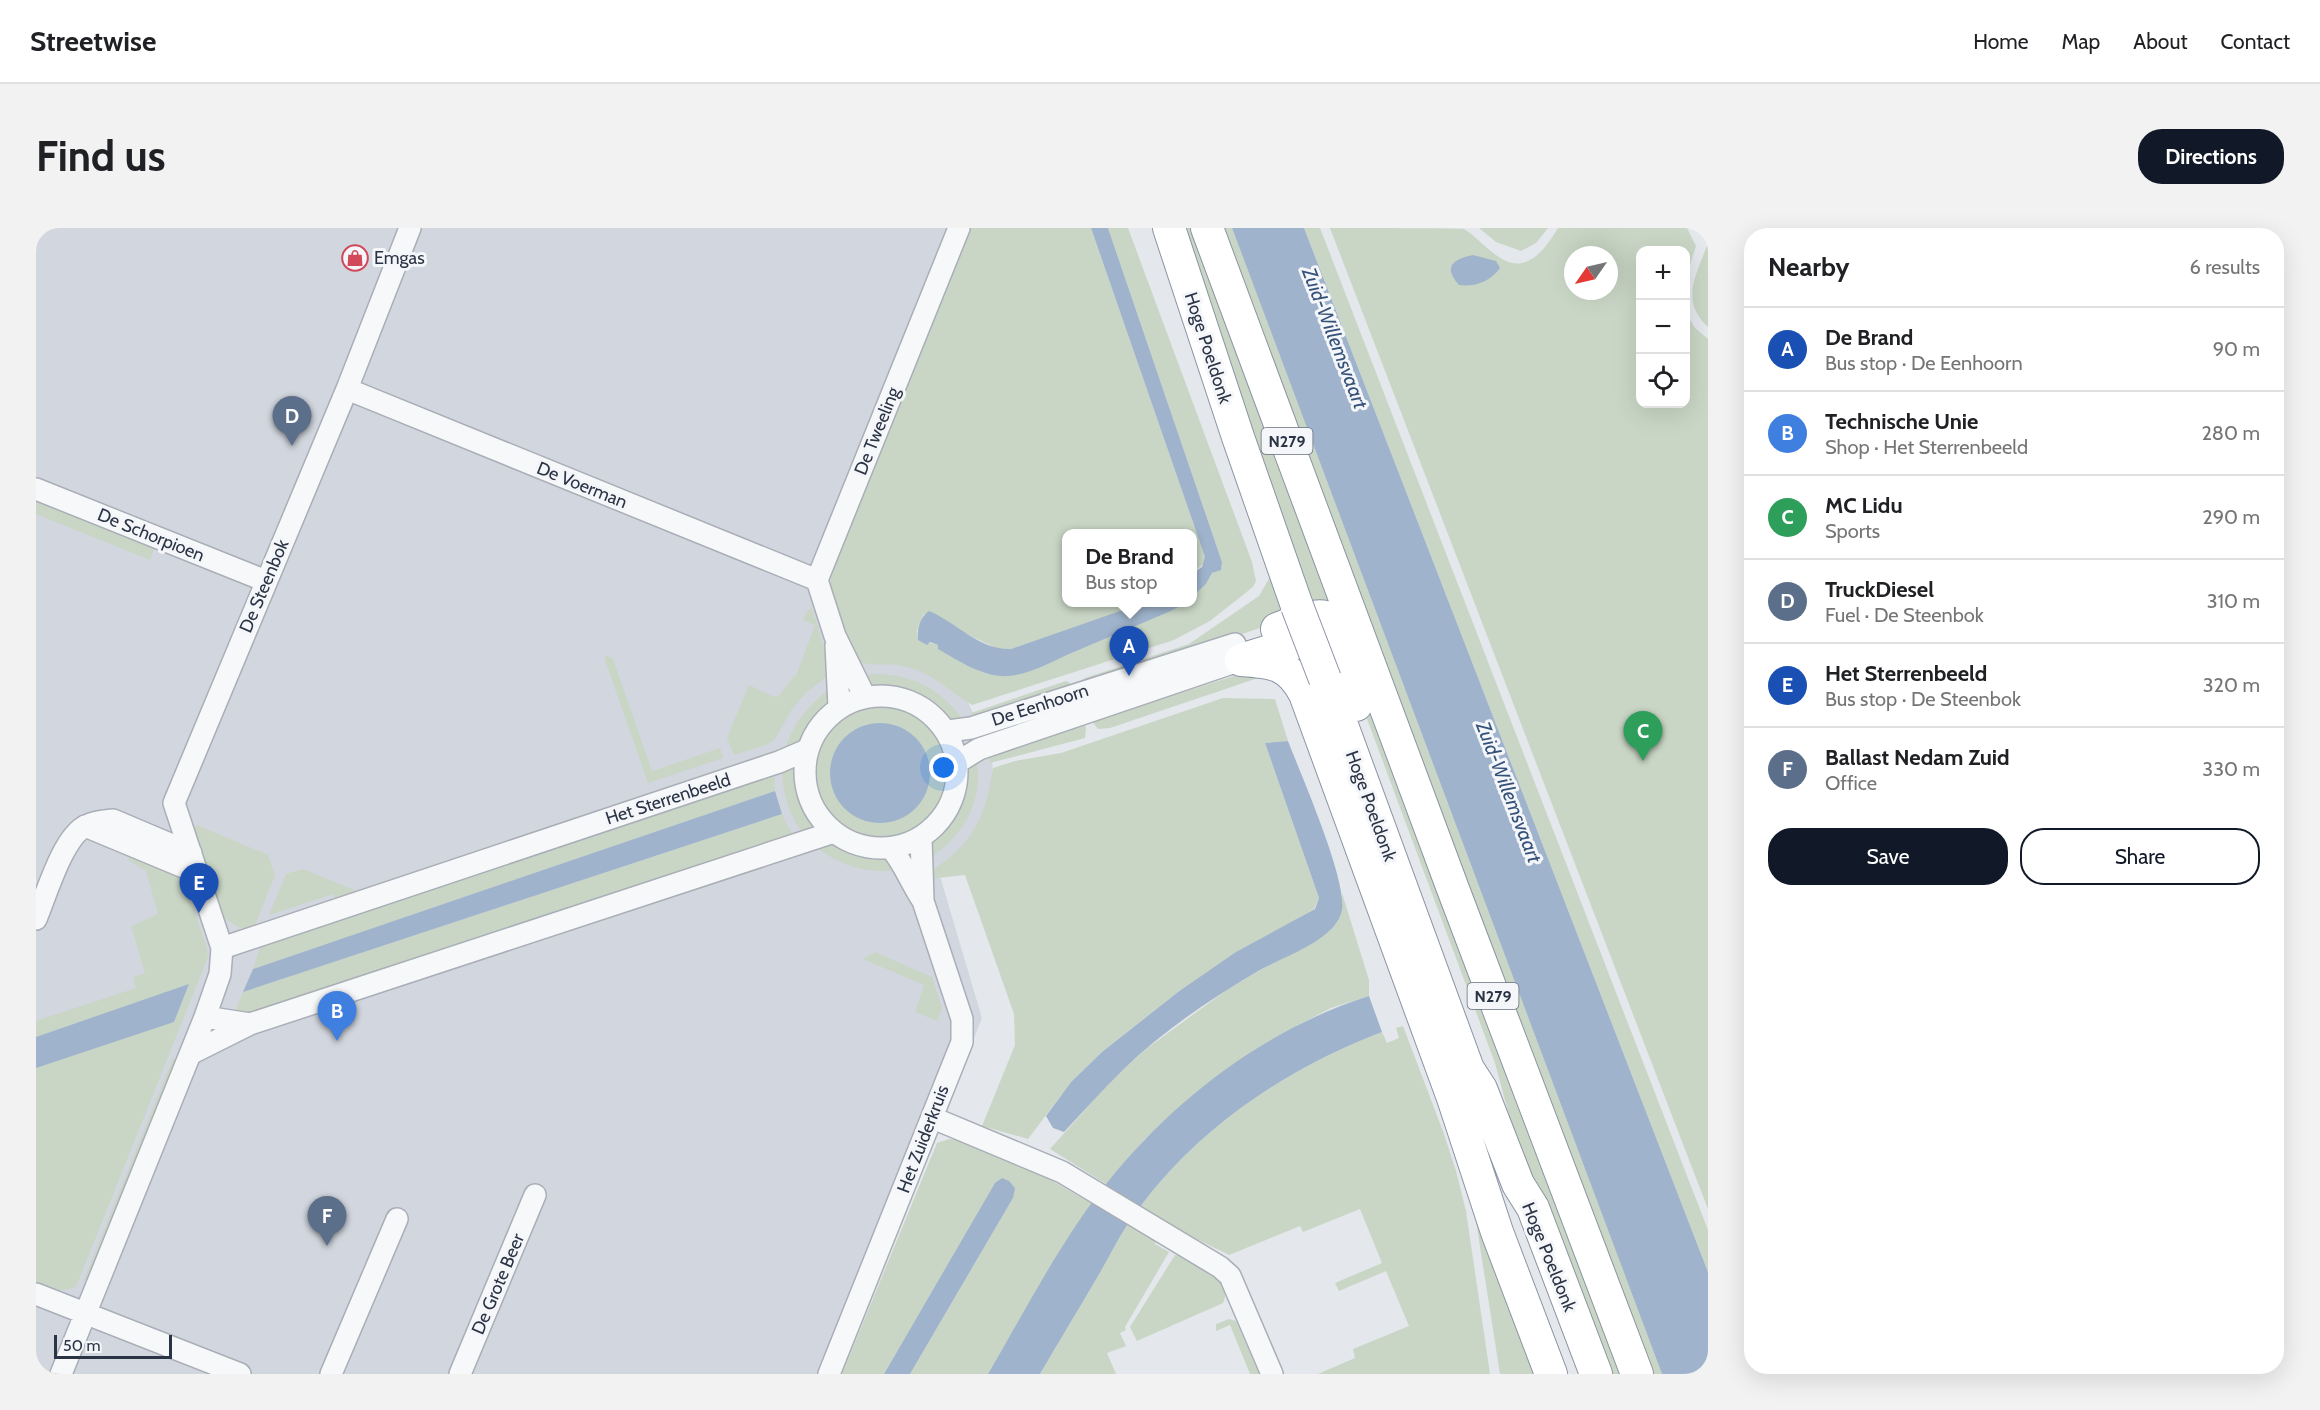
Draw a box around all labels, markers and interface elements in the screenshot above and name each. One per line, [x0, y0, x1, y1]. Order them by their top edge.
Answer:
text: Streetwise [30, 24, 156, 58]
text: Home [1973, 29, 2029, 54]
text: Map [2062, 29, 2100, 54]
text: About [2133, 29, 2187, 54]
text: Contact [2220, 29, 2290, 54]
button: Directions [2138, 129, 2284, 184]
text: Find us [36, 130, 165, 182]
shop icon: Emgas [340, 243, 370, 273]
north arrow [1564, 246, 1618, 300]
map controls [1636, 246, 1690, 408]
button: + [1636, 246, 1690, 300]
place label: Emgas [374, 247, 425, 269]
text: Nearby [1768, 251, 1849, 283]
text: 6 results [2189, 255, 2260, 279]
water label: Zuid-Willemsvaart [1297, 263, 1373, 413]
street label: Hoge Poeldonk [1180, 289, 1237, 407]
button: − [1636, 300, 1690, 354]
text: De Brand [1825, 324, 1913, 351]
text: A [1781, 337, 1794, 361]
text: 90 m [2213, 337, 2260, 361]
text: Bus stop · De Eenhoorn [1825, 351, 2023, 375]
button: locate [1636, 354, 1690, 408]
street label: De Tweeling [849, 383, 905, 478]
pin: D [272, 396, 312, 446]
text: Technische Unie [1825, 408, 1978, 435]
text: B [1781, 421, 1794, 445]
text: 280 m [2201, 421, 2260, 445]
road number: N279 [1262, 428, 1312, 454]
text: Shop · Het Sterrenbeeld [1825, 435, 2028, 459]
street label: De Voerman [534, 457, 630, 513]
text: MC Lidu [1825, 492, 1903, 519]
street label: De Schorpioen [94, 504, 208, 566]
text: C [1781, 505, 1794, 529]
text: 290 m [2202, 505, 2260, 529]
text: Sports [1825, 519, 1880, 543]
popup [1062, 529, 1197, 607]
street label: De Steenbok [235, 535, 294, 636]
text: De Brand [1085, 543, 1174, 570]
text: Bus stop [1085, 570, 1157, 594]
text: TruckDiesel [1825, 576, 1934, 603]
text: D [1780, 589, 1795, 613]
text: 310 m [2207, 589, 2260, 613]
text: Fuel · De Steenbok [1825, 603, 1984, 627]
pin: A [1110, 626, 1148, 676]
text: Het Sterrenbeeld [1825, 660, 1987, 687]
text: E [1782, 673, 1793, 697]
text: 320 m [2203, 673, 2260, 697]
street label: De Eenhoorn [989, 679, 1091, 731]
text: Bus stop · De Steenbok [1825, 687, 2021, 711]
pin: C [1624, 712, 1662, 761]
water label: Zuid-Willemsvaart [1471, 717, 1547, 867]
text: Ballast Nedam Zuid [1825, 744, 2010, 771]
street label: Hoge Poeldonk [1341, 748, 1401, 865]
your location [929, 753, 958, 782]
text: F [1782, 757, 1793, 781]
text: 330 m [2202, 757, 2260, 781]
street label: Het Sterrenbeeld [603, 768, 733, 830]
text: Office [1825, 771, 1877, 795]
button: Save [1768, 828, 2008, 885]
button: Share [2020, 828, 2260, 885]
pin: E [180, 864, 218, 913]
road number: N279 [1468, 983, 1518, 1009]
pin: B [318, 992, 356, 1041]
street label: Het Zuiderkruis [892, 1082, 954, 1196]
pin: F [308, 1196, 346, 1246]
street label: Hoge Poeldonk [1517, 1199, 1581, 1316]
street label: De Grote Beer [467, 1230, 529, 1338]
scale bar [54, 1332, 172, 1360]
text: 50 m [63, 1336, 100, 1355]

